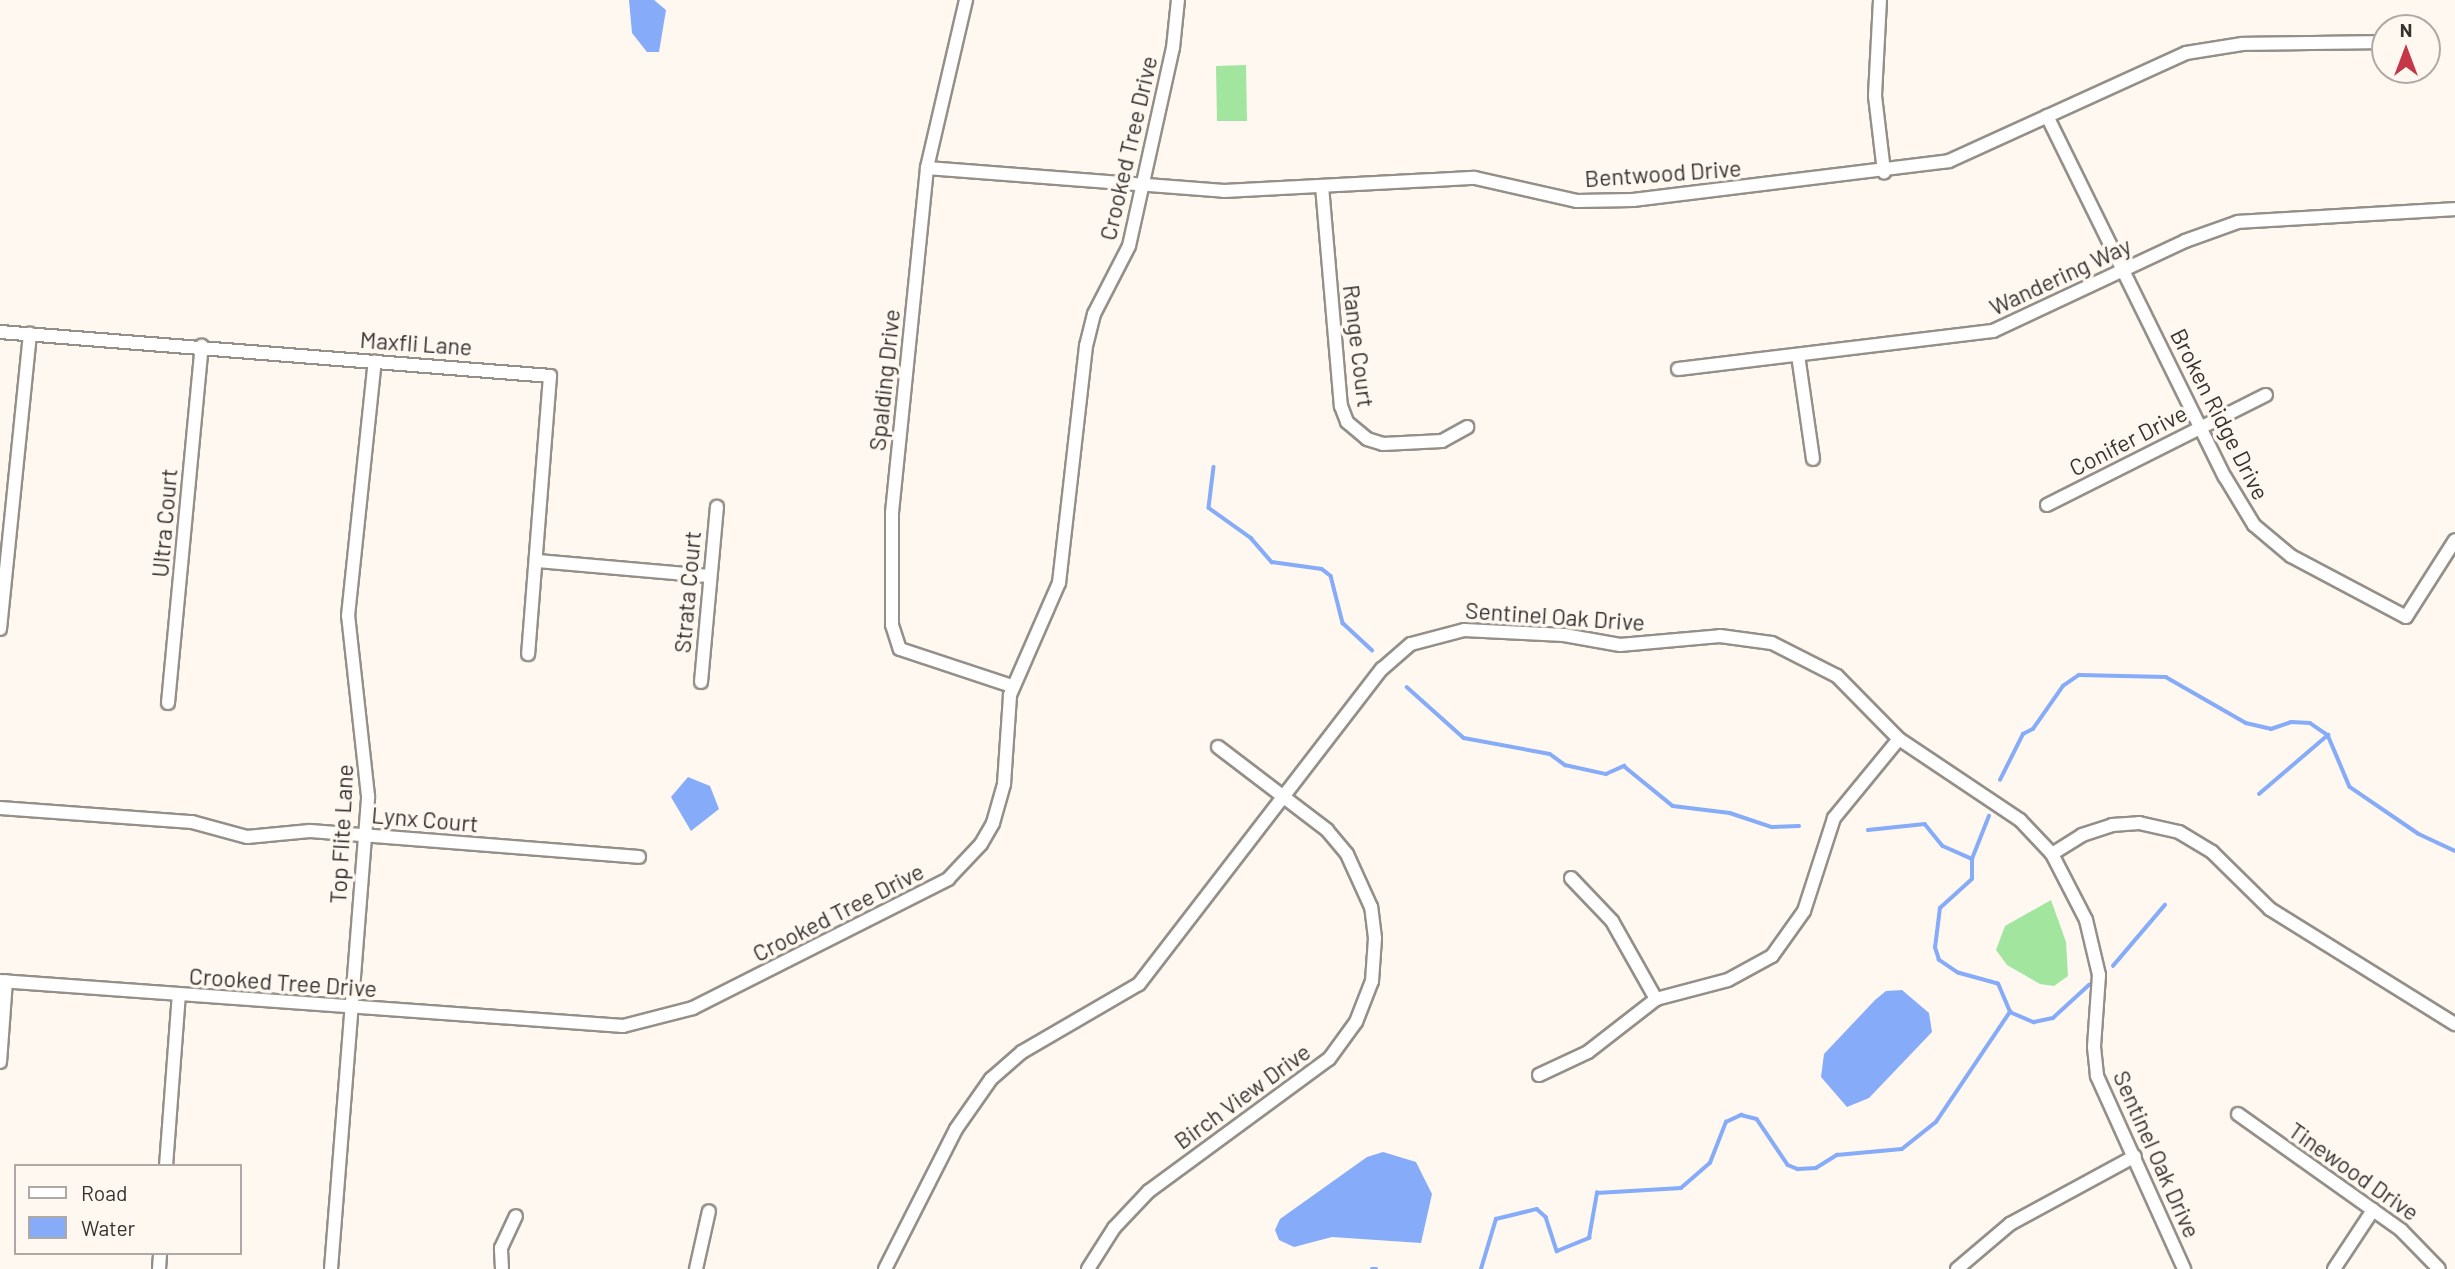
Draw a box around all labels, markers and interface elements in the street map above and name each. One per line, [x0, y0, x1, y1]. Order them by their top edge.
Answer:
north arrow [2371, 14, 2441, 84]
text: N [2400, 18, 2412, 41]
street label: Crooked Tree Drive [1093, 53, 1163, 243]
street label: Bentwood Drive [1584, 154, 1742, 192]
street label: Wandering Way [1985, 231, 2135, 321]
street label: Range Court [1338, 283, 1380, 409]
street label: Spalding Drive [863, 308, 905, 452]
street label: Broken Ridge Drive [2165, 324, 2275, 504]
street label: Maxfli Lane [359, 325, 473, 361]
street label: Conifer Drive [2065, 399, 2191, 481]
street label: Ultra Court [145, 467, 183, 579]
street label: Strata Court [668, 530, 706, 654]
street label: Sentinel Oak Drive [1464, 596, 1646, 636]
street label: Top Flite Lane [324, 764, 358, 904]
street label: Lynx Court [370, 801, 480, 837]
street label: Crooked Tree Drive [748, 857, 928, 967]
street label: Crooked Tree Drive [188, 962, 378, 1002]
street label: Birch View Drive [1169, 1037, 1315, 1155]
street label: Sentinel Oak Drive [2108, 1066, 2206, 1242]
street label: Tinewood Drive [2284, 1116, 2424, 1226]
legend [14, 1164, 242, 1255]
text: Road [81, 1180, 127, 1205]
text: Water [81, 1215, 135, 1240]

